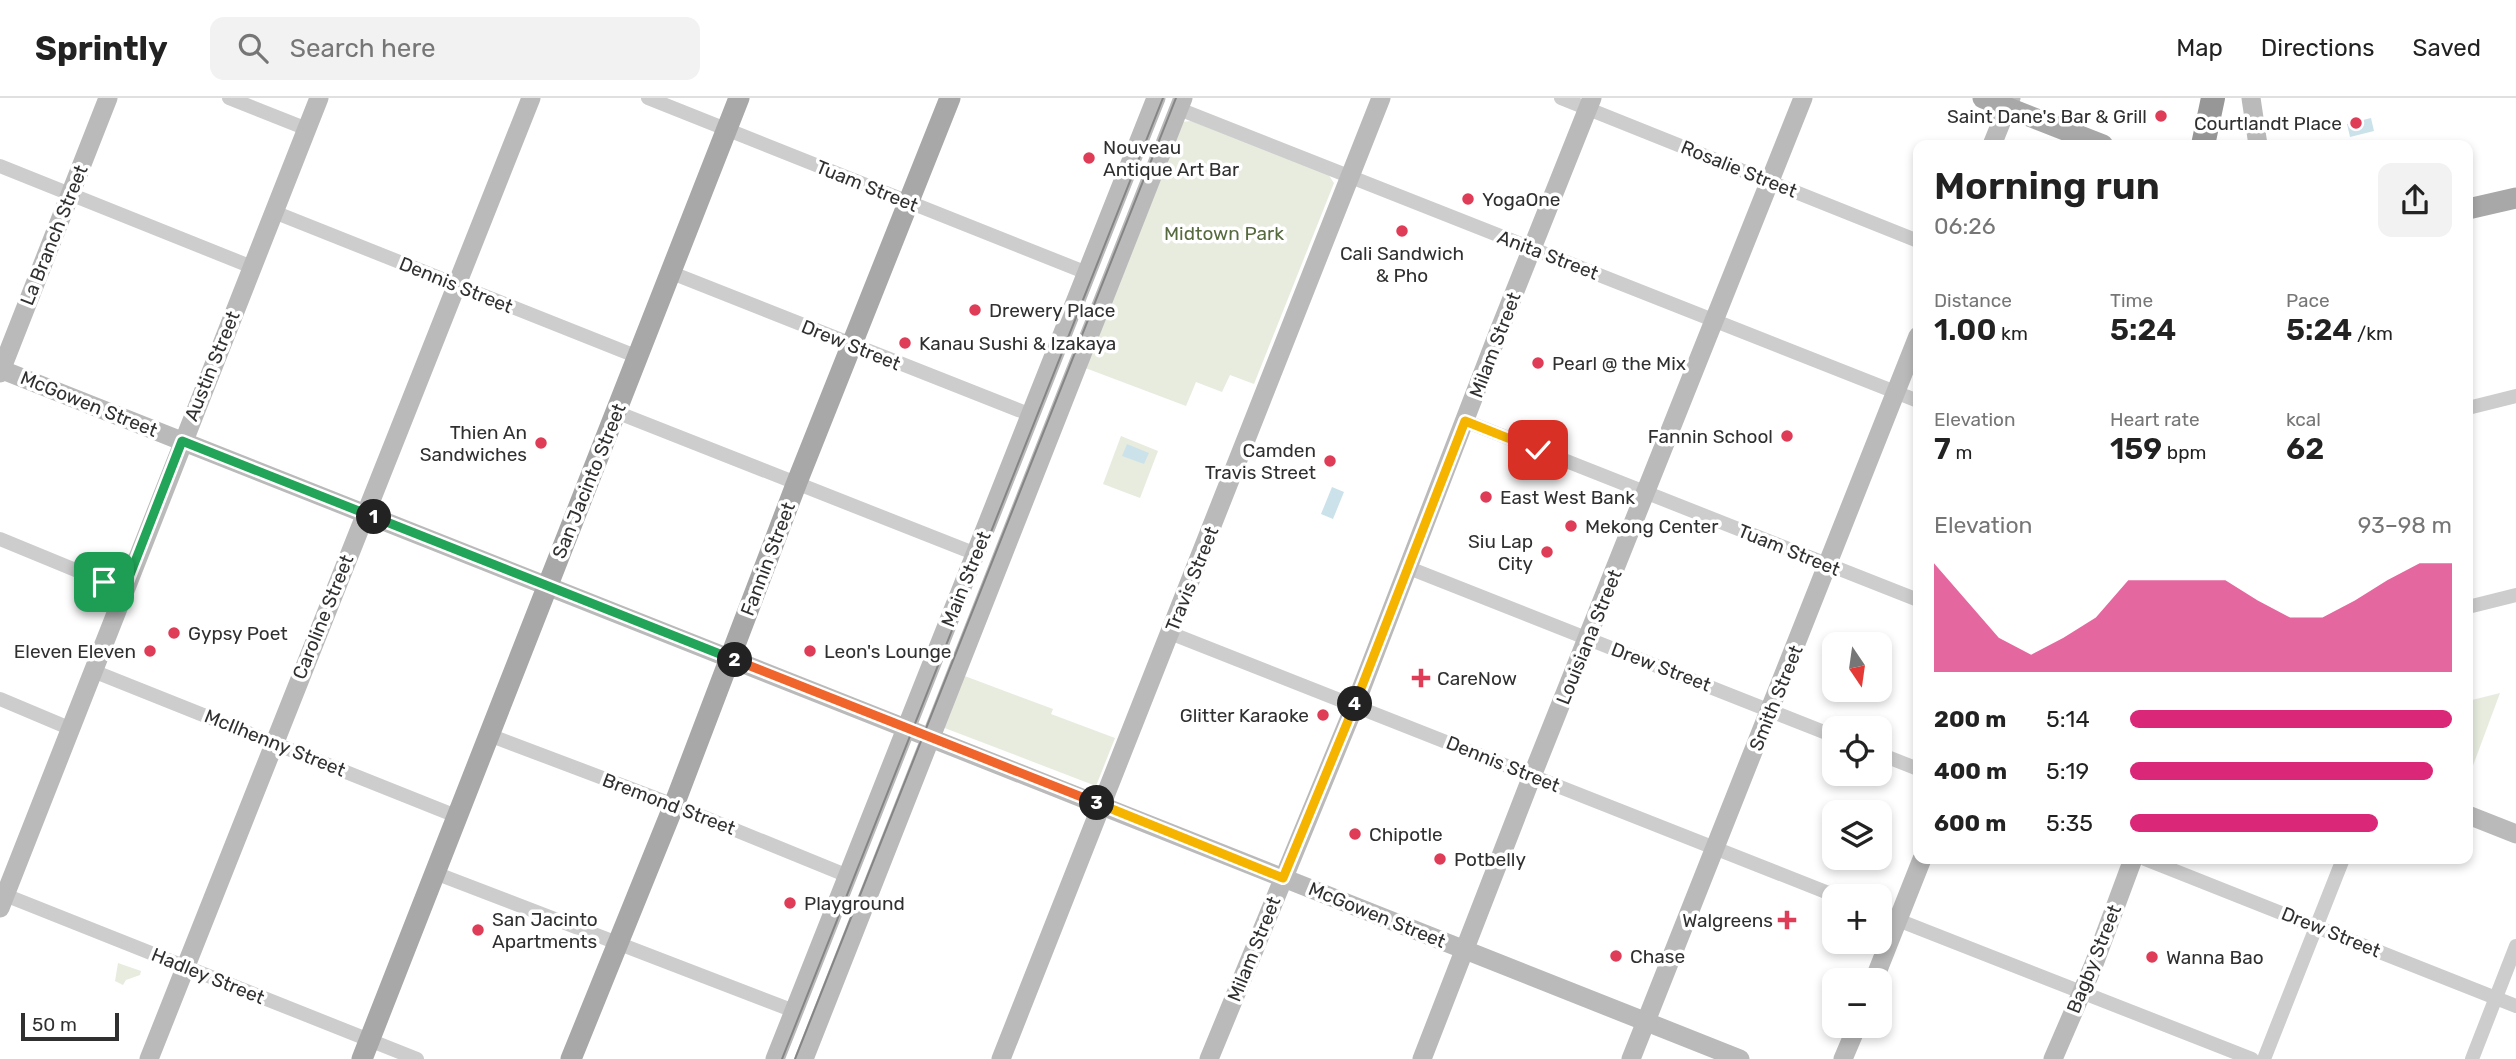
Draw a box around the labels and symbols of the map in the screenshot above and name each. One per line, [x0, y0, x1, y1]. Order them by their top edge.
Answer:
place label: Saint Dane's Bar & Grill [1947, 105, 2147, 128]
marker: Saint Dane's Bar & Grill [2153, 108, 2169, 124]
place label: Courtlandt Place [2194, 112, 2342, 135]
marker: Courtlandt Place [2348, 115, 2364, 131]
street label: Rosalie Street [1678, 135, 1801, 203]
place label: Nouveau Antique Art Bar [1103, 136, 1240, 181]
marker: Nouveau Antique Art Bar [1081, 150, 1097, 166]
street label: Tuam Street [813, 155, 922, 217]
street label: La Branch Street [15, 161, 93, 308]
place label: YogaOne [1482, 188, 1560, 211]
marker: YogaOne [1460, 191, 1476, 207]
park label: Midtown Park [1164, 222, 1284, 245]
marker: Cali Sandwich & Pho [1394, 223, 1410, 239]
street label: Anita Street [1494, 225, 1602, 285]
place label: Cali Sandwich & Pho [1340, 242, 1464, 287]
street label: Dennis Street [396, 252, 517, 318]
street label: Milam Street [1464, 288, 1526, 401]
place label: Drewery Place [989, 299, 1115, 322]
marker: Drewery Place [967, 302, 983, 318]
street label: Austin Street [179, 307, 245, 424]
street label: Drew Street [798, 315, 904, 376]
place label: Kanau Sushi & Izakaya [919, 332, 1116, 355]
marker: Kanau Sushi & Izakaya [897, 335, 913, 351]
place label: Pearl @ the Mix [1552, 352, 1686, 375]
marker: Pearl @ the Mix [1530, 355, 1546, 371]
street label: McGowen Street [17, 366, 161, 442]
street label: San Jacinto Street [547, 400, 631, 562]
pin [1508, 420, 1568, 480]
place label: Thien An Sandwiches [420, 421, 527, 466]
place label: Fannin School [1648, 425, 1773, 448]
marker: Fannin School [1779, 428, 1795, 444]
marker: Thien An Sandwiches [533, 435, 549, 451]
place label: Camden Travis Street [1205, 439, 1317, 484]
marker: Camden Travis Street [1322, 453, 1338, 469]
place label: East West Bank [1500, 486, 1635, 509]
marker: East West Bank [1478, 489, 1494, 505]
street label: Fannin Street [736, 498, 800, 619]
pin: 1 [356, 500, 392, 534]
place label: Mekong Center [1585, 515, 1719, 538]
marker: Mekong Center [1563, 518, 1579, 534]
street label: Tuam Street [1735, 519, 1844, 581]
street label: Travis Street [1161, 523, 1224, 635]
street label: Main Street [936, 527, 996, 630]
place label: Siu Lap City [1468, 530, 1533, 575]
marker: Siu Lap City [1539, 544, 1555, 560]
street label: Caroline Street [288, 551, 359, 683]
pin [74, 552, 134, 612]
street label: Louisiana Street [1551, 566, 1627, 708]
place label: Gypsy Poet [188, 622, 288, 645]
marker: Gypsy Poet [166, 625, 182, 641]
north arrow [1822, 632, 1892, 702]
street label: Drew Street [1608, 637, 1715, 697]
place label: Eleven Eleven [14, 640, 136, 663]
place label: Leon's Lounge [824, 640, 951, 663]
street label: Smith Street [1744, 641, 1808, 754]
pin: 2 [718, 642, 752, 678]
marker: Eleven Eleven [142, 643, 158, 659]
marker: Leon's Lounge [802, 643, 818, 659]
place label: CareNow [1437, 667, 1517, 690]
marker: CareNow [1411, 668, 1431, 688]
pin: 4 [1338, 686, 1372, 722]
street label: McIlhenny Street [201, 704, 349, 782]
place label: Glitter Karaoke [1180, 704, 1309, 727]
marker: Glitter Karaoke [1315, 707, 1331, 723]
street label: Dennis Street [1443, 731, 1564, 797]
street label: Bremond Street [599, 768, 739, 840]
pin: 3 [1080, 786, 1114, 820]
place label: Chipotle [1369, 823, 1443, 846]
marker: Chipotle [1347, 826, 1363, 842]
place label: Potbelly [1454, 848, 1526, 871]
marker: Potbelly [1432, 851, 1448, 867]
street label: McGowen Street [1305, 877, 1449, 953]
place label: Playground [804, 892, 905, 915]
street label: Milam Street [1222, 893, 1286, 1005]
marker: Playground [782, 895, 798, 911]
street label: Bagby Street [2062, 901, 2126, 1017]
street label: Drew Street [2278, 902, 2384, 963]
place label: San Jacinto Apartments [492, 908, 598, 953]
place label: Walgreens [1682, 909, 1773, 932]
marker: Walgreens [1779, 912, 1795, 928]
marker: San Jacinto Apartments [470, 922, 486, 938]
street label: Hadley Street [148, 943, 268, 1009]
place label: Chase [1630, 945, 1685, 968]
place label: Wanna Bao [2166, 946, 2264, 969]
marker: Chase [1608, 948, 1624, 964]
marker: Wanna Bao [2144, 949, 2160, 965]
scale bar [21, 1010, 119, 1042]

